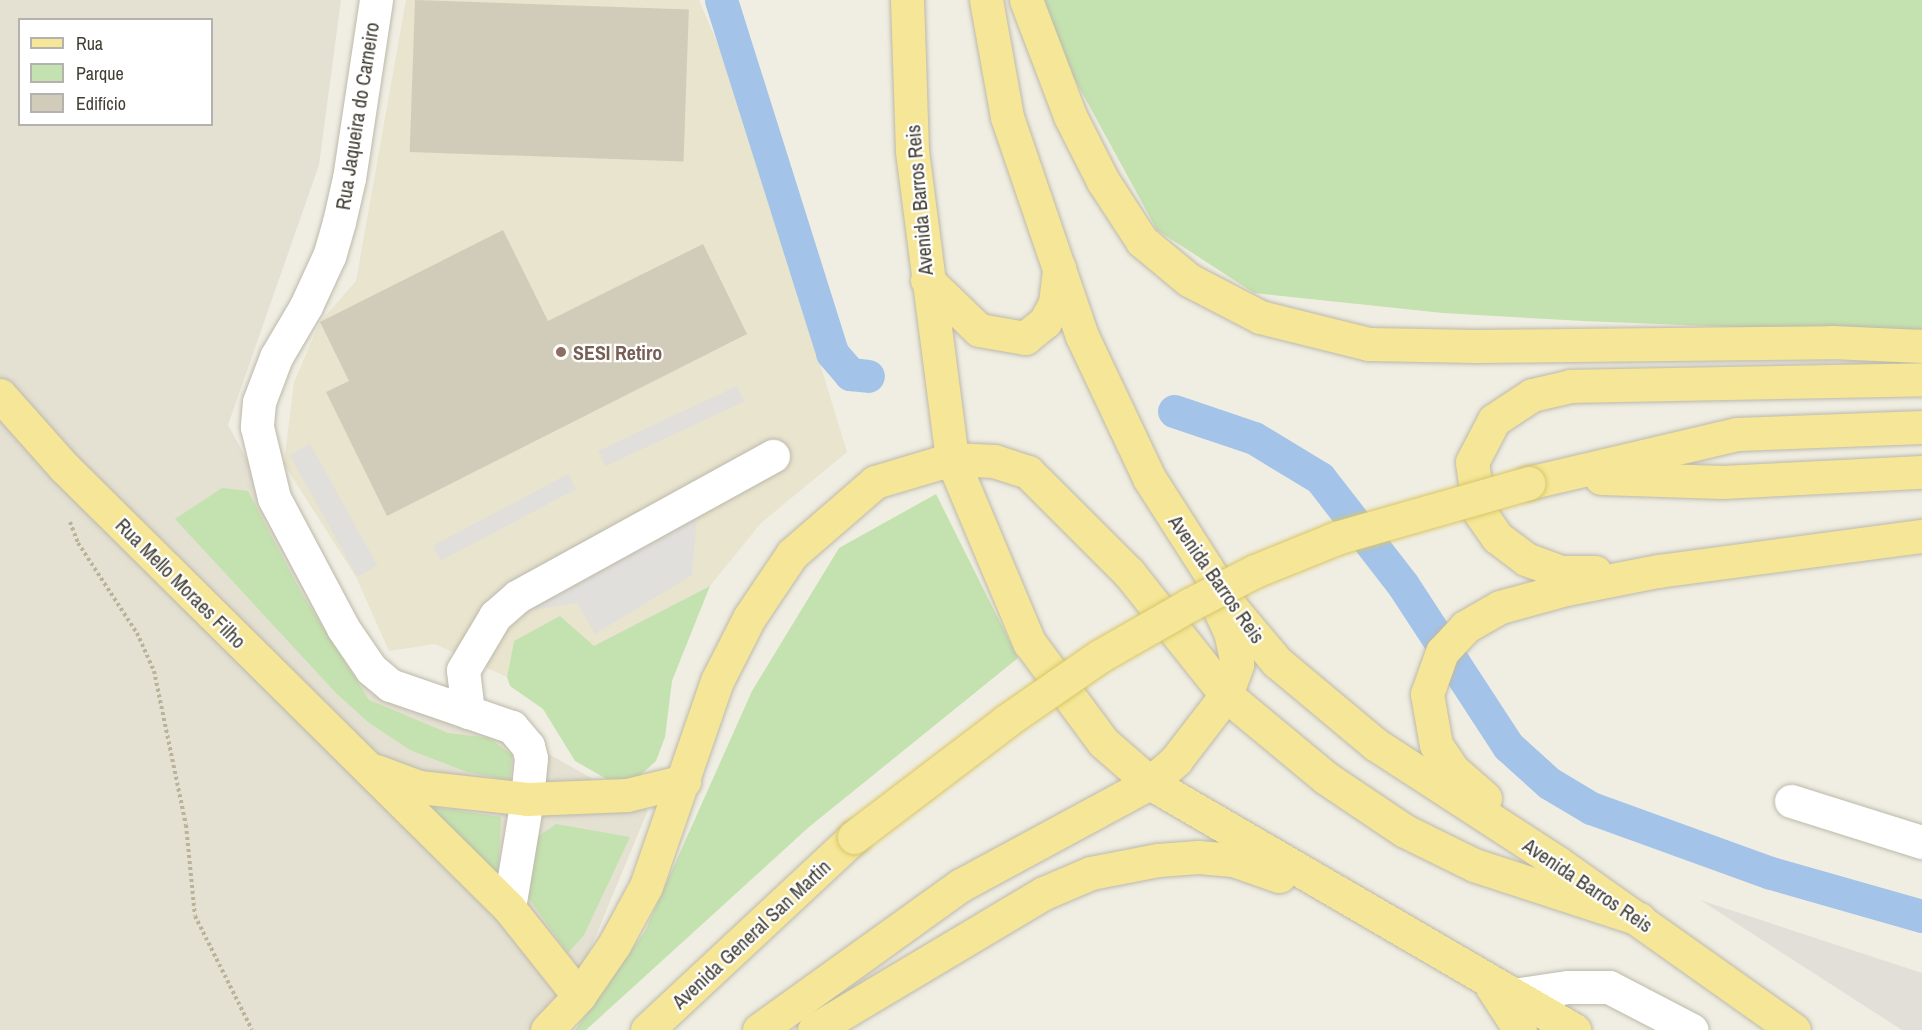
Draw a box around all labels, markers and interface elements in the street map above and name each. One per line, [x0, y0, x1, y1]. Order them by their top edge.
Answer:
legend [18, 18, 213, 126]
street label: Rua Jaqueira do Carneiro [330, 20, 384, 212]
text: Rua [76, 31, 103, 56]
text: Parque [76, 61, 124, 86]
text: Edifício [76, 91, 126, 116]
street label: Avenida Barros Reis [900, 124, 938, 276]
place label: SESI Retiro [573, 340, 662, 364]
marker: SESI Retiro [554, 345, 568, 359]
street label: Avenida Barros Reis [1164, 510, 1270, 648]
street label: Rua Mello Moraes Filho [111, 513, 251, 653]
street label: Avenida Barros Reis [1519, 833, 1657, 937]
street label: Avenida General San Martin [667, 854, 835, 1014]

